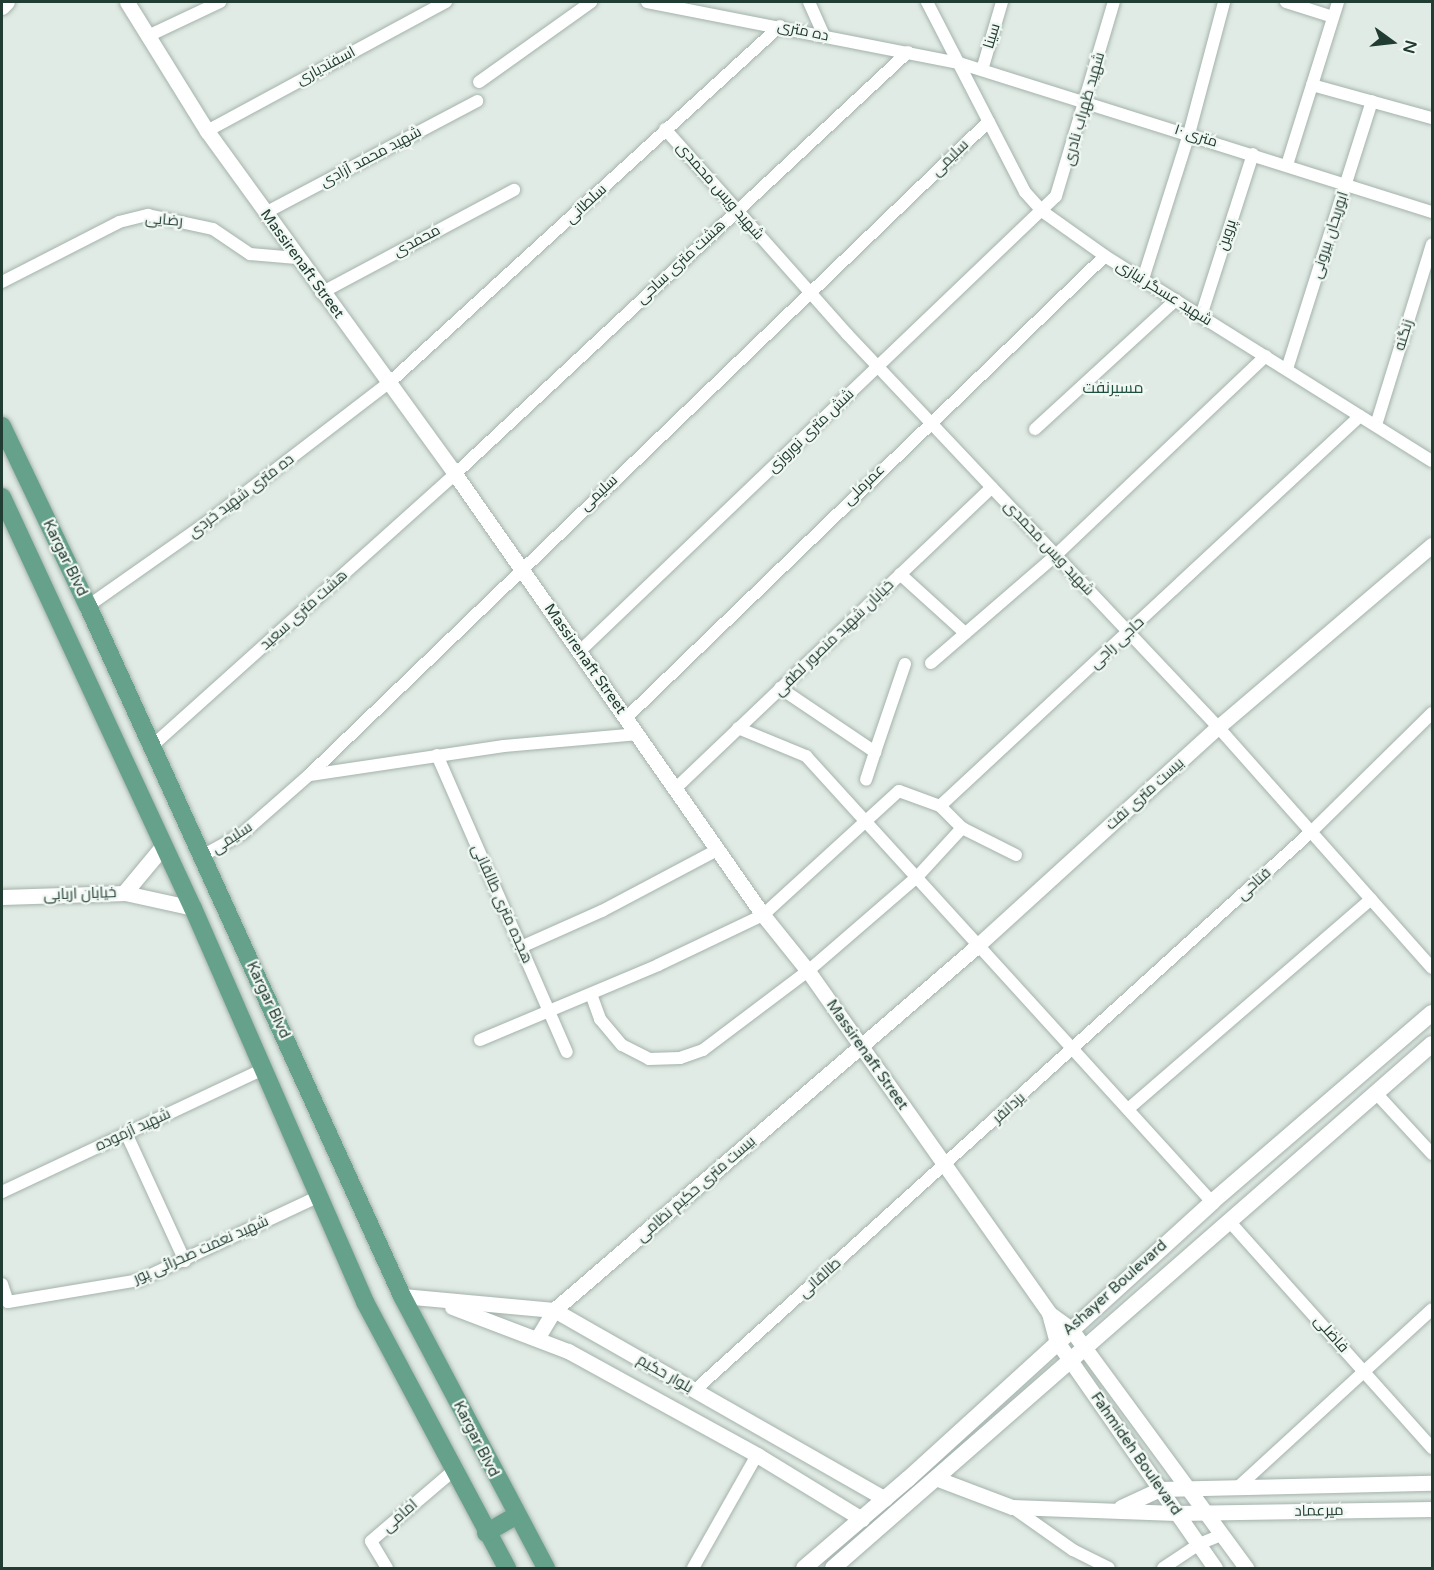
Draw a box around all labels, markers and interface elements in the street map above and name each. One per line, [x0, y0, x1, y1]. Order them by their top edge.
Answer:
north arrow [1362, 12, 1422, 72]
street label: ده متری [776, 17, 830, 45]
street label: سینا [980, 21, 1004, 51]
text: N [1398, 38, 1421, 55]
street label: اسفندیاری [293, 43, 359, 89]
street label: شهید ظهراب نادری [1059, 50, 1109, 168]
street label: ۱۰ متری [1172, 121, 1220, 151]
street label: شهید محمد آزادی [317, 123, 425, 191]
street label: سلیمی [928, 136, 972, 180]
street label: شهید ویس محمدی [673, 138, 767, 244]
street label: سلطانی [562, 180, 610, 228]
street label: ابوریحان بیرونی [1307, 189, 1353, 281]
street label: Massirenaft Street [256, 206, 348, 322]
street label: رضایی [144, 209, 184, 231]
street label: هشت متری ساحی [633, 216, 729, 308]
street label: پروین [1214, 217, 1240, 253]
street label: محمدی [391, 221, 443, 261]
street label: شهید عسگر نیازی [1113, 256, 1215, 330]
street label: زنگنه [1391, 317, 1417, 353]
district label: مسیرنفت [1082, 378, 1144, 398]
street label: شش متری نوروزی [764, 385, 858, 477]
street label: ده متری شهید خردی [184, 450, 298, 542]
street label: عمرملی [839, 461, 889, 509]
street label: سلیمی [576, 471, 622, 515]
street label: شهید ویس محمدی [1000, 497, 1098, 599]
street label: Kargar Blvd [39, 517, 91, 599]
street label: هشت متری سعید [257, 566, 351, 654]
street label: خیابان شهید منصور لطفی [770, 576, 898, 700]
street label: Massirenaft Street [540, 600, 630, 718]
street label: حاجی راجی [1086, 613, 1148, 673]
street label: بیست متری نفت [1102, 754, 1188, 834]
street label: سلیمی [208, 818, 256, 858]
street label: هجده متری طالقانی [468, 842, 536, 966]
street label: فتاحی [1233, 864, 1275, 904]
street label: خیابان اربابی [43, 884, 117, 904]
street label: Kargar Blvd [242, 959, 294, 1041]
street label: Massirenaft Street [822, 996, 912, 1114]
street label: یزدانفر [989, 1089, 1029, 1127]
street label: شهید آزموده [93, 1105, 173, 1155]
street label: بیست متری حکیم نظامی [633, 1132, 759, 1246]
street label: شهید نعمت صحرائی پور [131, 1212, 271, 1288]
street label: Ashayer Boulevard [1059, 1237, 1171, 1339]
street label: طالقانی [795, 1254, 845, 1302]
street label: فاضلی [1310, 1312, 1352, 1356]
street label: بلوار حکیم [634, 1351, 696, 1397]
street label: Fahmideh Boulevard [1087, 1389, 1185, 1519]
street label: Kargar Blvd [449, 1398, 503, 1480]
street label: امامی [379, 1496, 421, 1536]
street label: میرعماد [1294, 1502, 1344, 1520]

